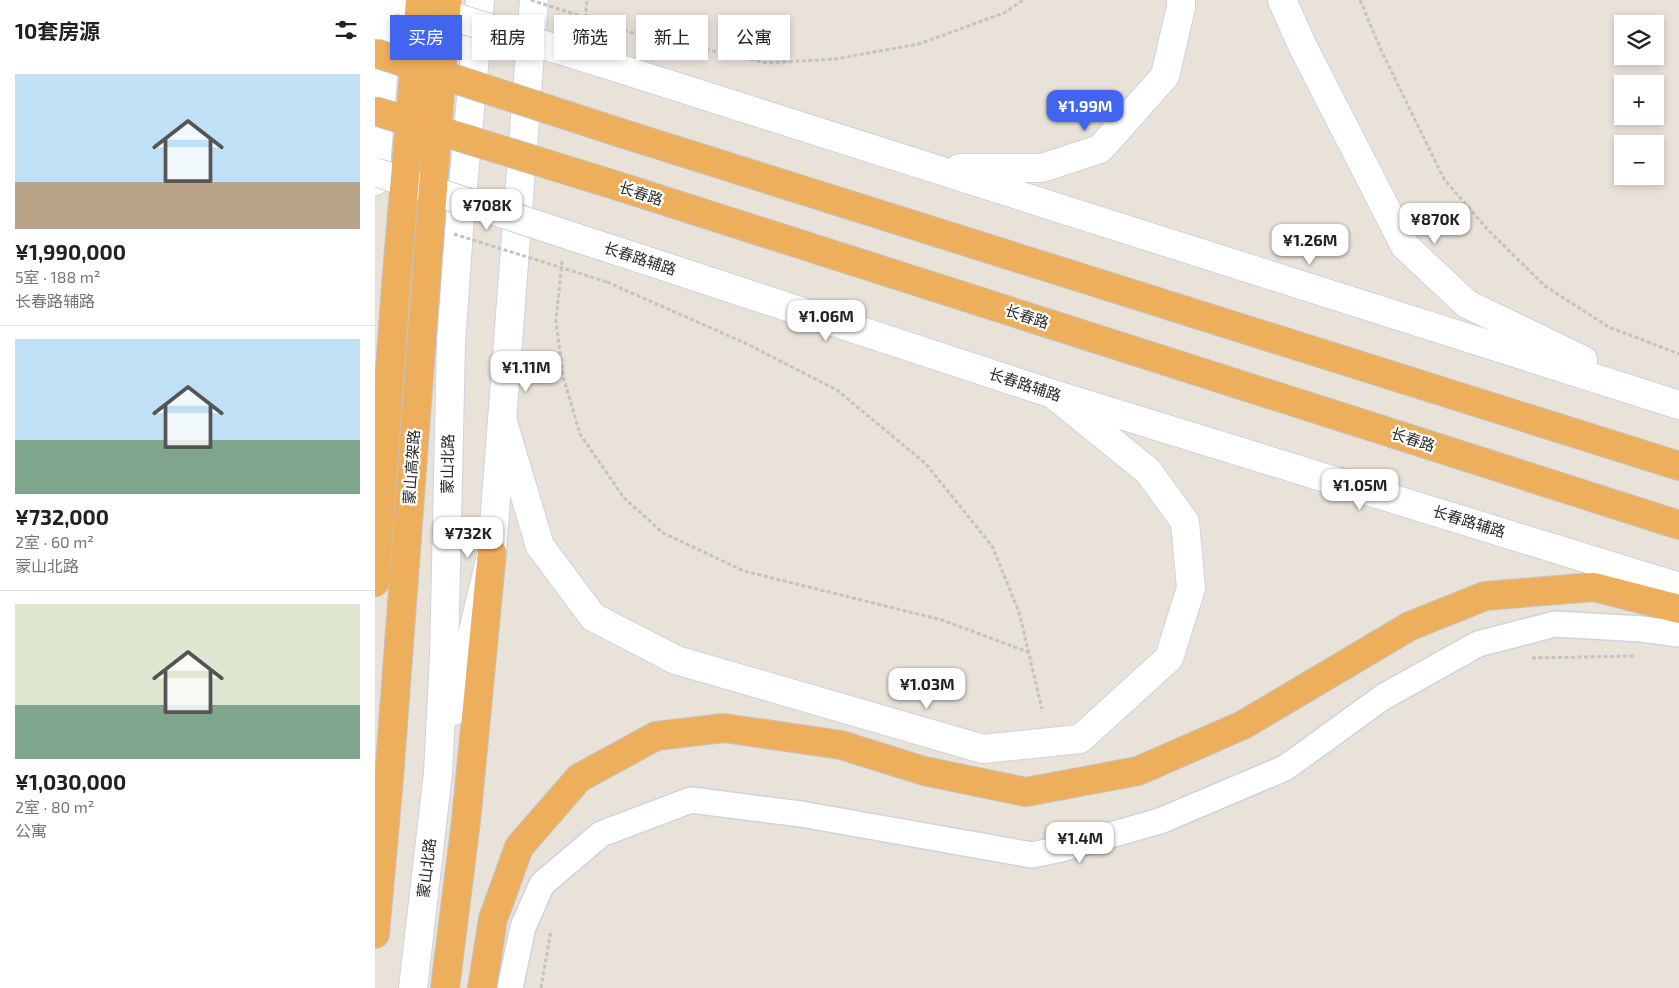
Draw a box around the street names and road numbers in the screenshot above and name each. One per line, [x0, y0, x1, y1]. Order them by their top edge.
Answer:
street label: 长春路 [617, 178, 665, 209]
street label: 长春路辅路 [602, 238, 679, 278]
street label: 长春路 [1003, 301, 1051, 332]
street label: 长春路辅路 [987, 364, 1064, 404]
street label: 长春路 [1389, 424, 1437, 455]
street label: 蒙山高架路 [399, 429, 423, 505]
street label: 蒙山北路 [437, 434, 457, 494]
street label: 长春路辅路 [1431, 501, 1508, 541]
street label: 蒙山北路 [413, 837, 439, 899]

